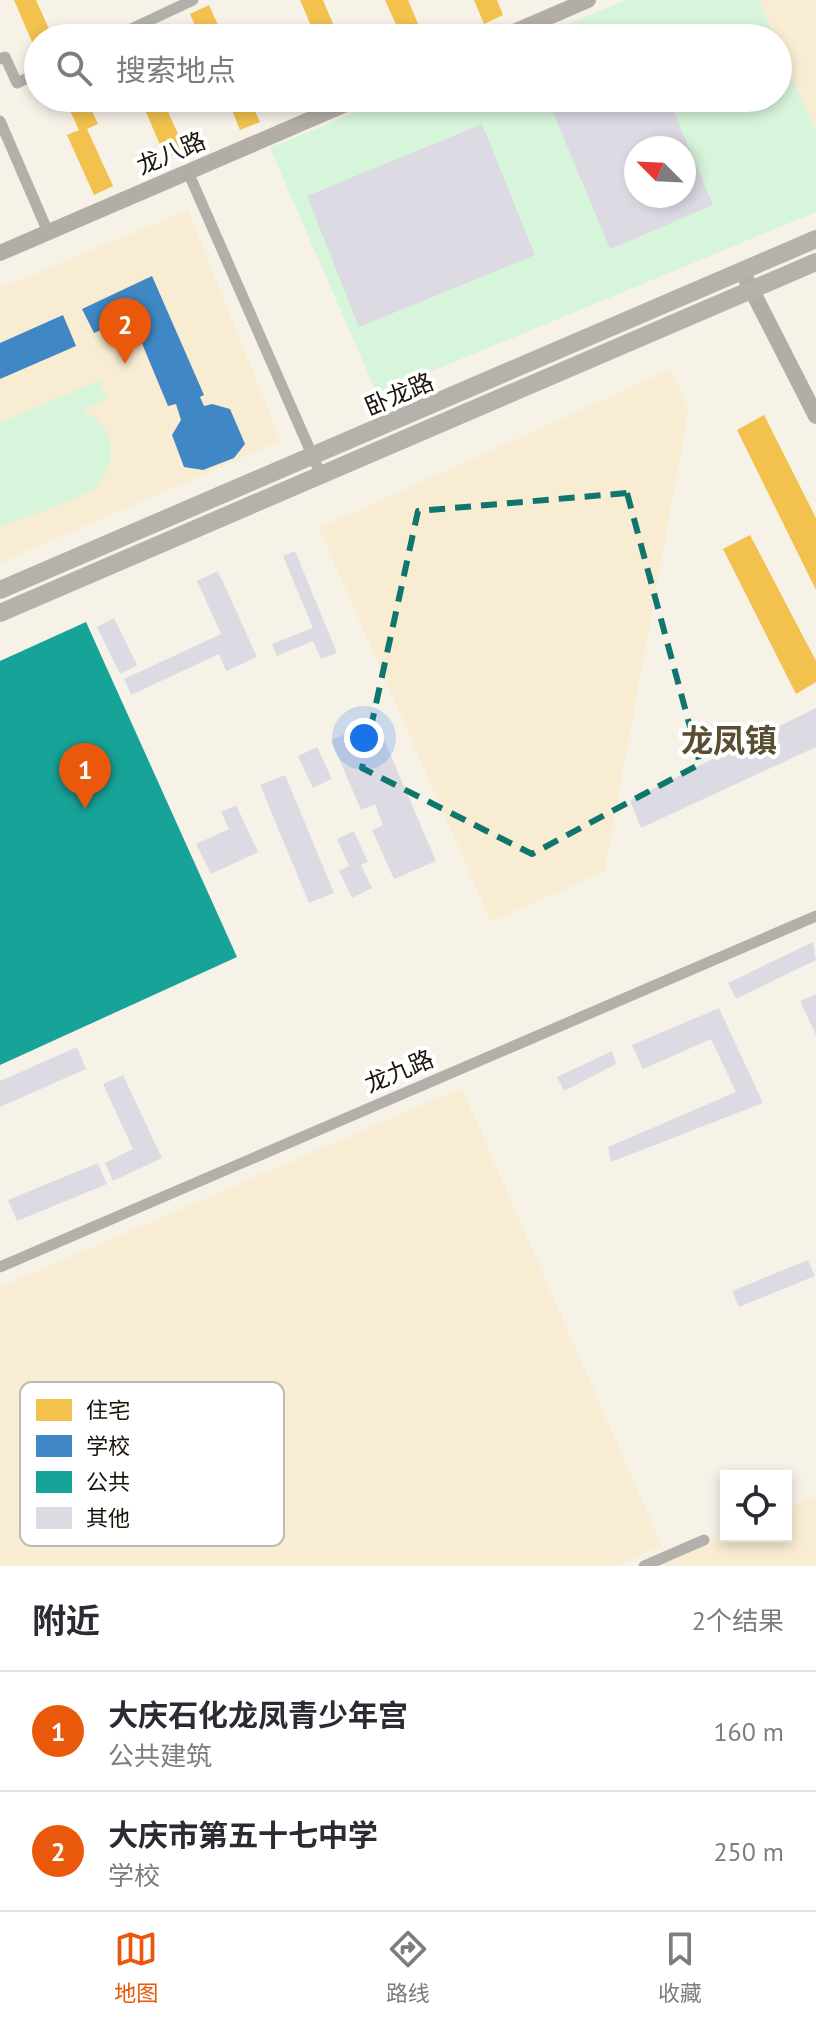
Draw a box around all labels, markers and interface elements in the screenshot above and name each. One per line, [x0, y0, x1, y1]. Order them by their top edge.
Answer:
search box [24, 24, 792, 112]
icon: search [52, 46, 96, 90]
text: 搜索地点 [116, 50, 236, 89]
street label: 龙八路 [132, 125, 210, 181]
north arrow [624, 136, 696, 208]
pin: 2 [99, 298, 151, 364]
street label: 卧龙路 [360, 366, 438, 422]
your location [344, 718, 384, 758]
district label: 龙凤镇 [681, 719, 777, 761]
pin: 1 [59, 743, 111, 809]
street label: 龙九路 [360, 1043, 438, 1099]
legend [20, 1382, 284, 1546]
text: 住宅 [86, 1396, 130, 1424]
text: 学校 [86, 1432, 130, 1460]
text: 公共 [86, 1468, 130, 1496]
map controls [720, 1470, 792, 1542]
button: locate [720, 1470, 792, 1542]
text: 其他 [86, 1504, 130, 1532]
text: 附近 [32, 1598, 100, 1642]
text: 2个结果 [692, 1604, 784, 1637]
text: 大庆石化龙凤青少年宫 [108, 1695, 408, 1734]
text: 1 [51, 1715, 65, 1748]
text: 160 m [713, 1715, 784, 1748]
text: 公共建筑 [108, 1739, 212, 1772]
text: 大庆市第五十七中学 [108, 1815, 378, 1854]
text: 2 [51, 1835, 65, 1868]
text: 250 m [713, 1835, 784, 1868]
text: 学校 [108, 1859, 160, 1892]
tab: 地图 [114, 1927, 158, 2007]
tab: 路线 [386, 1927, 430, 2007]
tab: 收藏 [658, 1927, 702, 2007]

